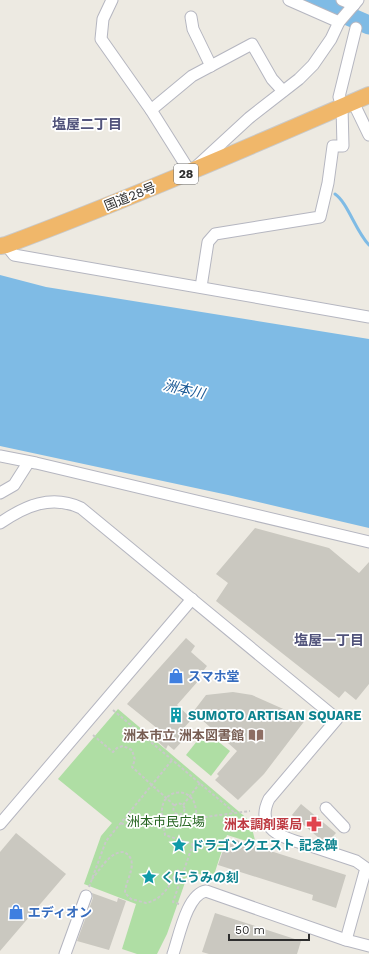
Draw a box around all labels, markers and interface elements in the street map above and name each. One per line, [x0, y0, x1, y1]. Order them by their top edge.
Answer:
district label: 塩屋二丁目 [52, 116, 122, 132]
road number: 28 [174, 164, 198, 184]
street label: 国道28号 [102, 179, 158, 214]
water label: 洲本川 [162, 376, 208, 402]
district label: 塩屋一丁目 [294, 632, 364, 648]
shop icon: スマホ堂 [167, 667, 185, 685]
place label: スマホ堂 [188, 669, 240, 684]
building icon: SUMOTO ARTISAN SQUARE [167, 706, 185, 724]
place label: SUMOTO ARTISAN SQUARE [188, 708, 361, 723]
library icon: 洲本市立 洲本図書館 [247, 726, 265, 744]
place label: 洲本市立 洲本図書館 [123, 728, 244, 743]
park label: 洲本市民広場 [127, 814, 205, 829]
pharmacy icon: 洲本調剤薬局 [305, 815, 323, 833]
place label: 洲本調剤薬局 [224, 817, 302, 832]
place icon: ドラゴンクエスト 記念碑 [170, 836, 188, 854]
place label: ドラゴンクエスト 記念碑 [191, 838, 338, 853]
place icon: くにうみの刻 [140, 868, 158, 886]
place label: くにうみの刻 [161, 870, 239, 885]
shop icon: エディオン [7, 903, 25, 921]
place label: エディオン [28, 905, 92, 920]
scale bar [229, 916, 309, 942]
text: 50 m [235, 923, 265, 937]

